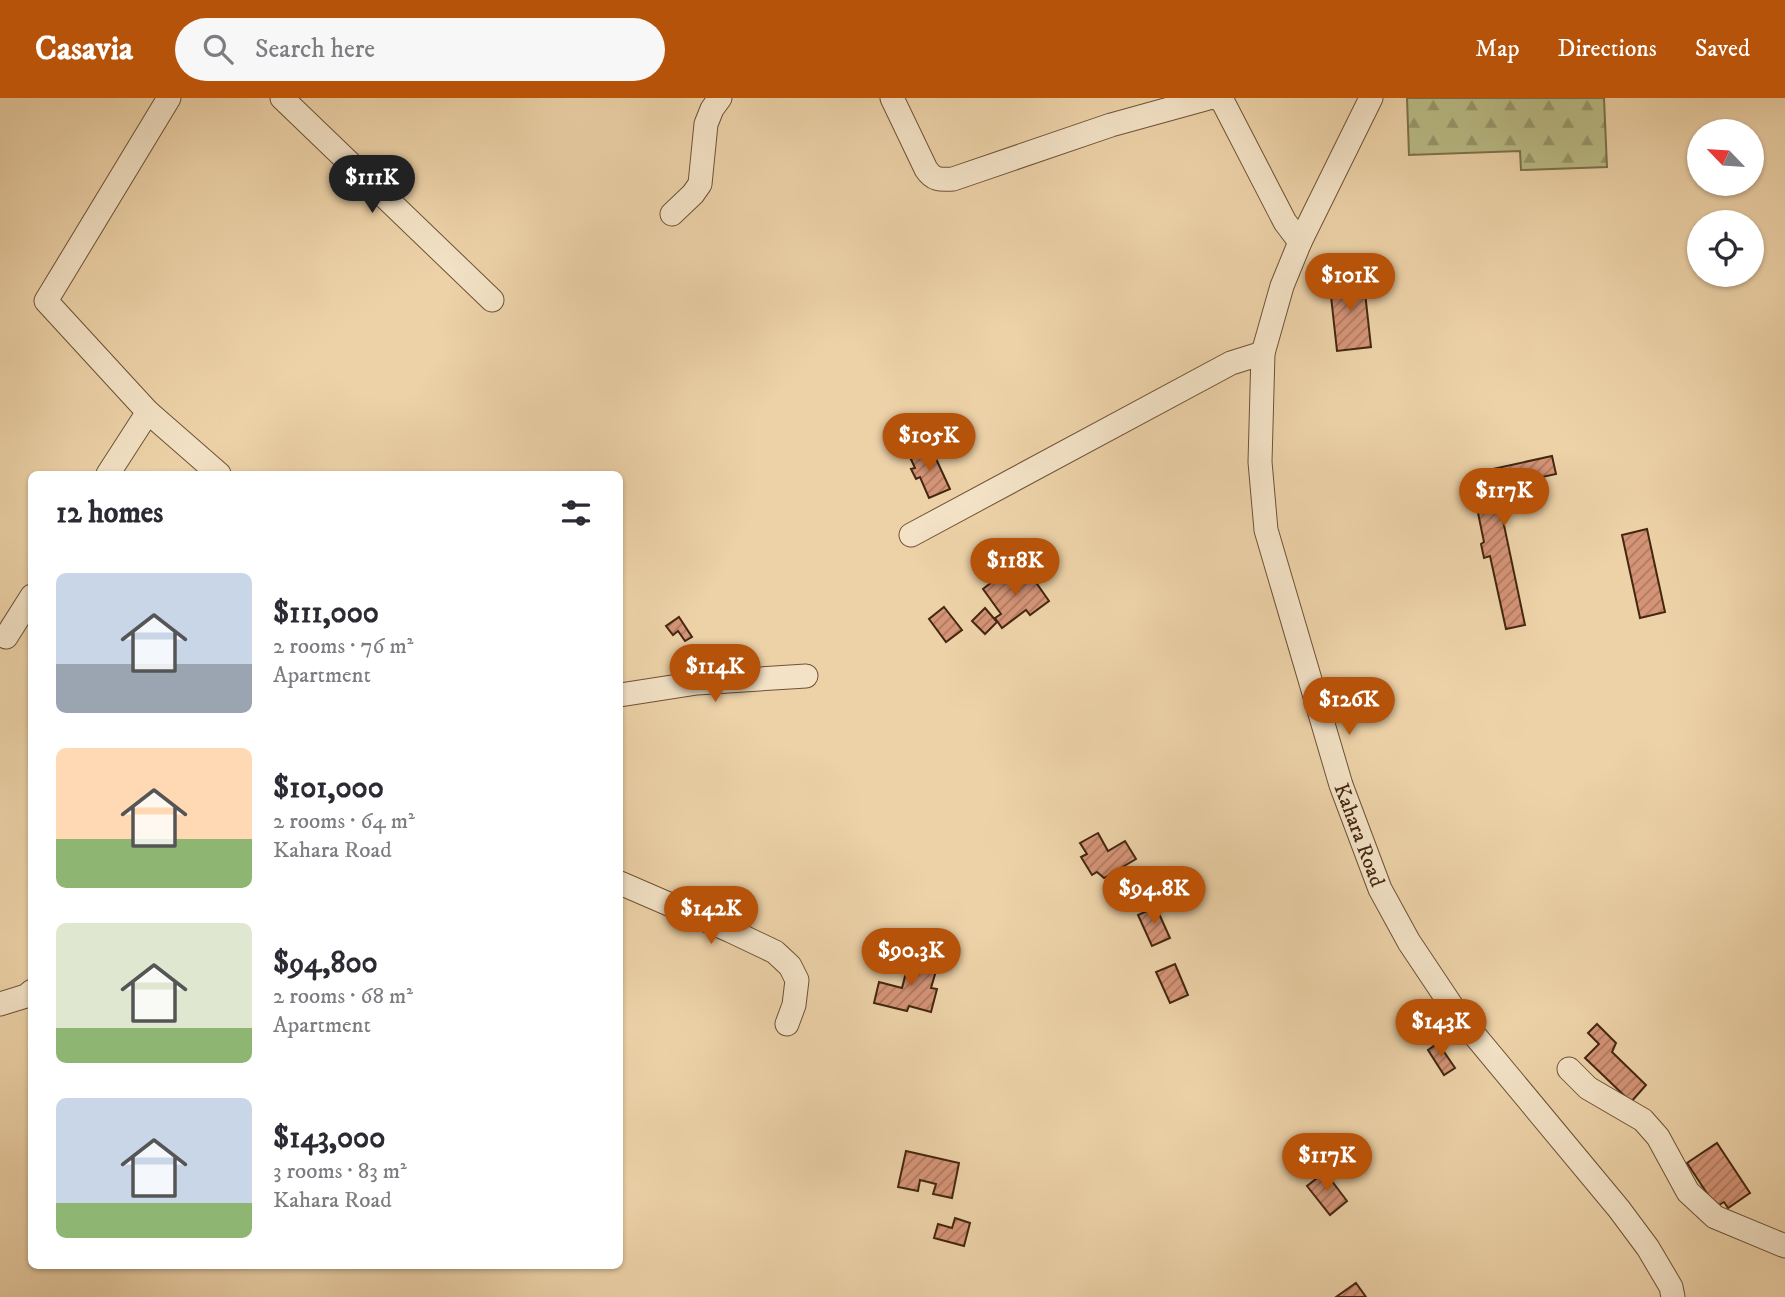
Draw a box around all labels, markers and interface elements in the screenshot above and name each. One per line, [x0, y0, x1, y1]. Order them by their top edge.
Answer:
search box [175, 18, 665, 81]
text: Casavia [35, 29, 133, 70]
icon: search [199, 30, 237, 68]
text: Search here [255, 33, 375, 66]
text: Map [1475, 34, 1520, 64]
text: Directions [1558, 34, 1657, 64]
text: Saved [1695, 34, 1750, 64]
north arrow [1687, 119, 1764, 196]
map controls [1687, 119, 1764, 287]
pin: $111K [323, 156, 421, 215]
text: $111K [345, 163, 399, 192]
button: locate [1687, 210, 1764, 287]
pin: $101K [1301, 254, 1399, 313]
text: $101K [1321, 261, 1379, 290]
pin: $105K [880, 414, 978, 473]
text: $105K [899, 421, 959, 450]
pin: $117K [1455, 468, 1553, 528]
text: $117K [1475, 476, 1533, 505]
icon: filters [557, 494, 595, 532]
text: 12 homes [56, 495, 163, 532]
pin: $118K [966, 538, 1064, 598]
text: $118K [986, 546, 1044, 575]
text: $111,000 [273, 595, 379, 632]
icon: home [112, 601, 196, 685]
text: 2 rooms · 76 m² [273, 632, 413, 661]
pin: $114K [666, 644, 764, 704]
text: $114K [686, 652, 744, 681]
text: Apartment [273, 661, 371, 690]
pin: $126K [1300, 678, 1398, 737]
text: $126K [1319, 685, 1379, 714]
text: $101,000 [273, 770, 384, 807]
icon: home [112, 776, 196, 860]
street label: Kahara Road [1328, 780, 1390, 891]
text: 2 rooms · 64 m² [273, 807, 415, 836]
text: Kahara Road [273, 836, 392, 865]
pin: $94.8K [1097, 866, 1211, 926]
text: $94.8K [1119, 874, 1189, 903]
pin: $142K [662, 886, 760, 946]
text: $142K [680, 894, 742, 923]
pin: $90.3K [854, 928, 968, 988]
text: $90.3K [878, 936, 944, 965]
text: $94,800 [273, 945, 378, 982]
icon: home [112, 951, 196, 1035]
text: 2 rooms · 68 m² [273, 982, 413, 1011]
pin: $143K [1392, 1000, 1490, 1059]
text: $143K [1412, 1007, 1470, 1036]
text: Apartment [273, 1011, 371, 1040]
text: $143,000 [273, 1120, 385, 1157]
icon: home [112, 1126, 196, 1210]
pin: $117K [1278, 1134, 1376, 1193]
text: $117K [1298, 1141, 1356, 1170]
text: 3 rooms · 83 m² [273, 1157, 407, 1186]
text: Kahara Road [273, 1186, 392, 1215]

